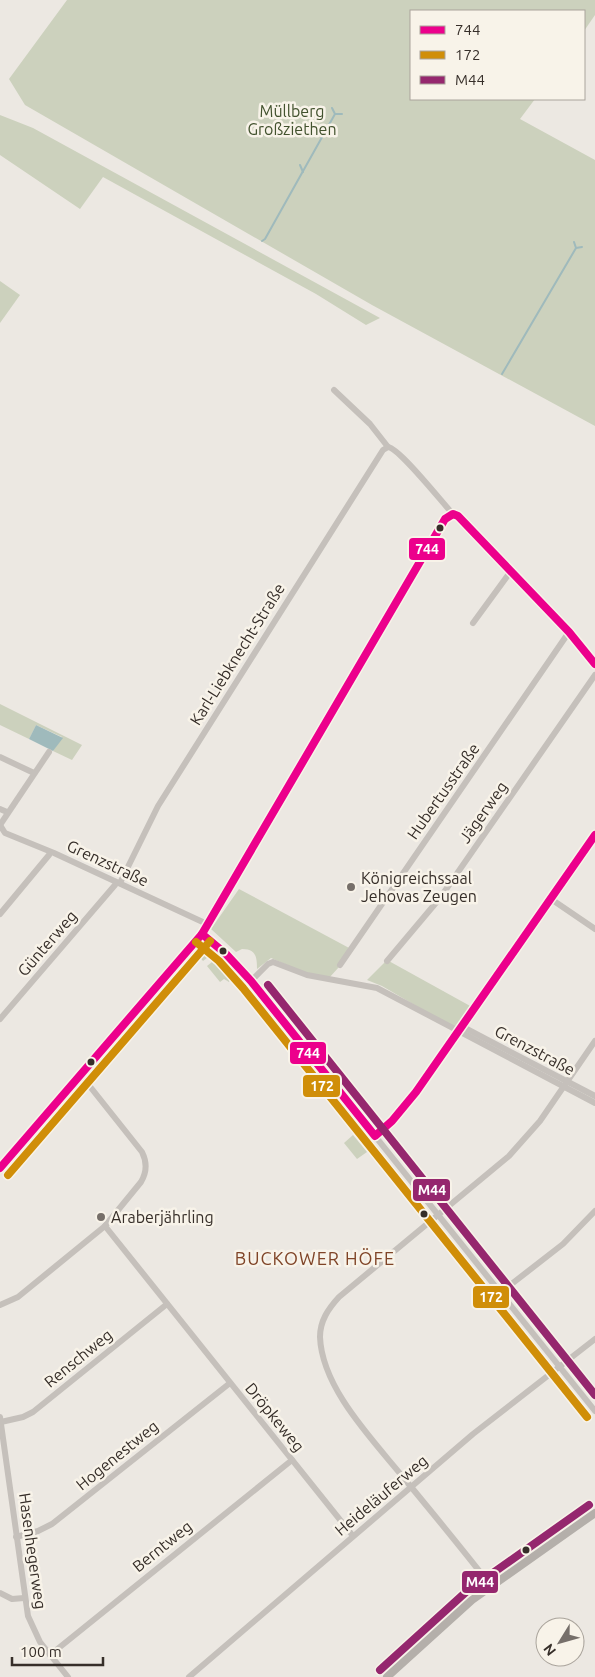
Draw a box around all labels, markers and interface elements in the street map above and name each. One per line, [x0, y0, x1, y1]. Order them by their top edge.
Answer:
legend [410, 10, 585, 100]
text: 744 [455, 21, 480, 38]
text: 172 [455, 46, 480, 63]
text: M44 [455, 71, 485, 88]
park label: Müllberg Großziethen [247, 102, 337, 138]
unlabelled marker [435, 523, 445, 533]
line badge: 744 [408, 537, 446, 561]
text: 744 [415, 541, 439, 557]
street label: Karl-Liebknecht-Straße [186, 580, 288, 728]
street label: Hubertusstraße [403, 740, 483, 842]
street label: Jägerweg [455, 778, 511, 846]
street label: Grenzstraße [64, 836, 152, 890]
place label: Königreichssaal Jehovas Zeugen [361, 869, 477, 905]
marker: Königreichssaal Jehovas Zeugen [345, 881, 357, 893]
street label: Günterweg [14, 907, 80, 979]
unlabelled marker [218, 946, 228, 956]
street label: Grenzstraße [492, 1021, 578, 1079]
line badge: 744 [289, 1041, 327, 1065]
text: 744 [296, 1045, 320, 1061]
unlabelled marker [86, 1057, 96, 1067]
line badge: 172 [302, 1074, 341, 1098]
text: 172 [310, 1078, 334, 1094]
line badge: M44 [412, 1178, 451, 1202]
text: M44 [418, 1182, 446, 1198]
place label: Araberjährling [111, 1208, 214, 1226]
unlabelled marker [419, 1209, 429, 1219]
marker: Araberjährling [95, 1211, 107, 1223]
district label: BUCKOWER HÖFE [235, 1248, 395, 1268]
line badge: 172 [472, 1285, 510, 1309]
text: 172 [479, 1289, 503, 1305]
street label: Renschweg [41, 1325, 115, 1391]
street label: Dröpkeweg [242, 1379, 308, 1455]
street label: Hogenestweg [72, 1416, 162, 1494]
street label: Heideläuferweg [331, 1451, 431, 1539]
street label: Hasenhegerweg [16, 1492, 50, 1610]
street label: Berntweg [129, 1517, 195, 1575]
unlabelled marker [521, 1545, 531, 1555]
line badge: M44 [461, 1570, 499, 1594]
text: M44 [466, 1574, 494, 1590]
north arrow [535, 1617, 585, 1667]
scale bar [12, 1634, 104, 1666]
text: N [540, 1641, 559, 1659]
text: 100 m [20, 1643, 62, 1660]

